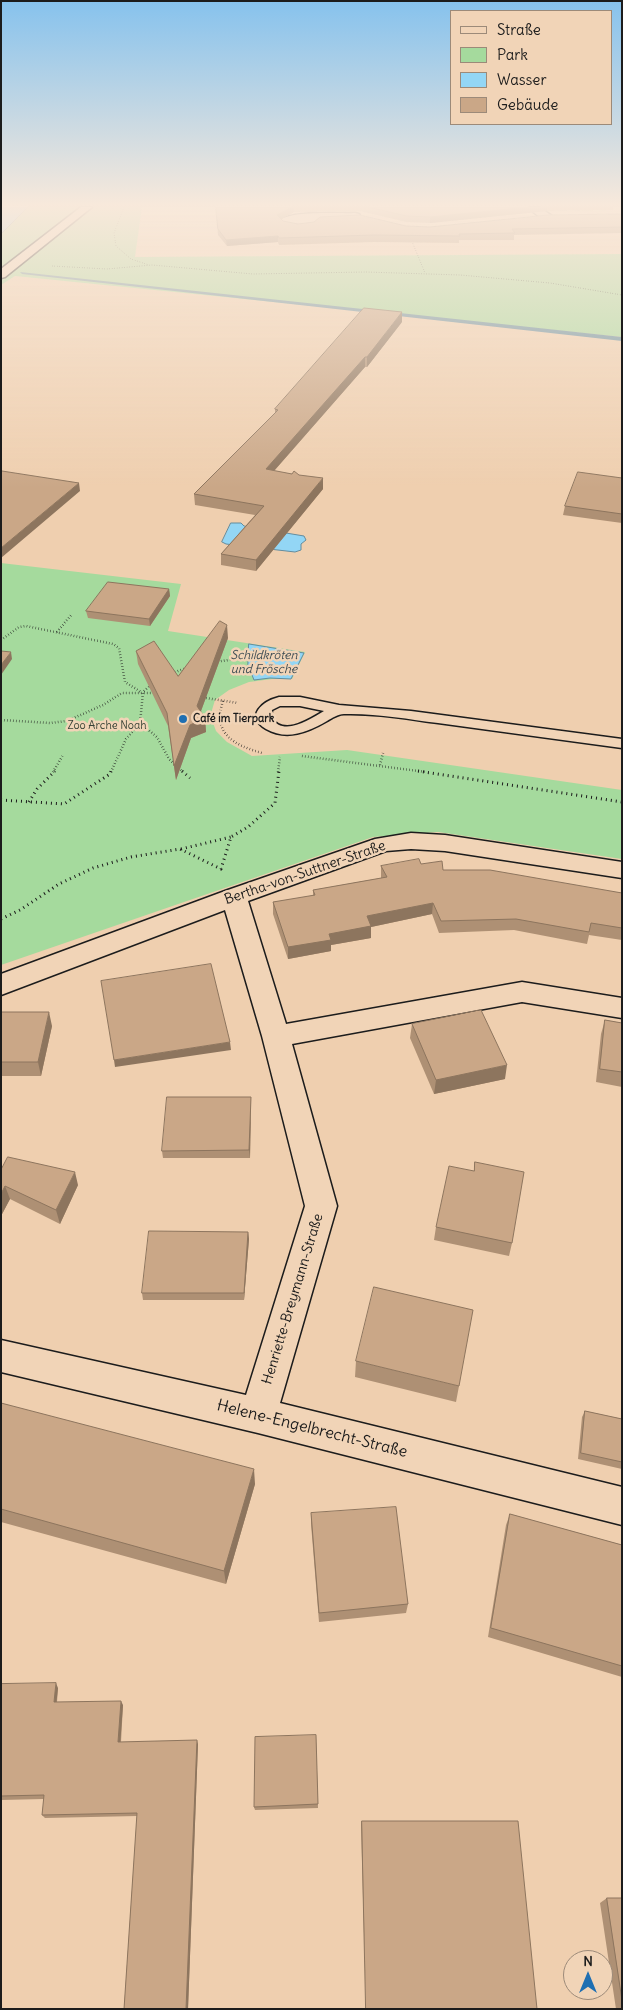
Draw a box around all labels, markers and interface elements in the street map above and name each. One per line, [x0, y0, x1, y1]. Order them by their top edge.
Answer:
legend [450, 10, 613, 125]
text: Straße [497, 20, 541, 39]
text: Park [497, 45, 528, 64]
text: Wasser [497, 70, 547, 89]
text: Gebäude [497, 95, 558, 114]
water label: Schildkröten und Frösche [230, 649, 298, 677]
place label: Café im Tierpark [193, 712, 274, 726]
marker: Café im Tierpark [177, 713, 189, 725]
park label: Zoo Arche Noah [67, 719, 147, 733]
street label: Bertha-von-Suttner-Straße [222, 837, 388, 909]
street label: Henriette-Breymann-Straße [259, 1212, 327, 1386]
street label: Helene-Engelbrecht-Straße [215, 1396, 409, 1462]
north arrow [563, 1950, 613, 2000]
text: N [583, 1952, 593, 1970]

